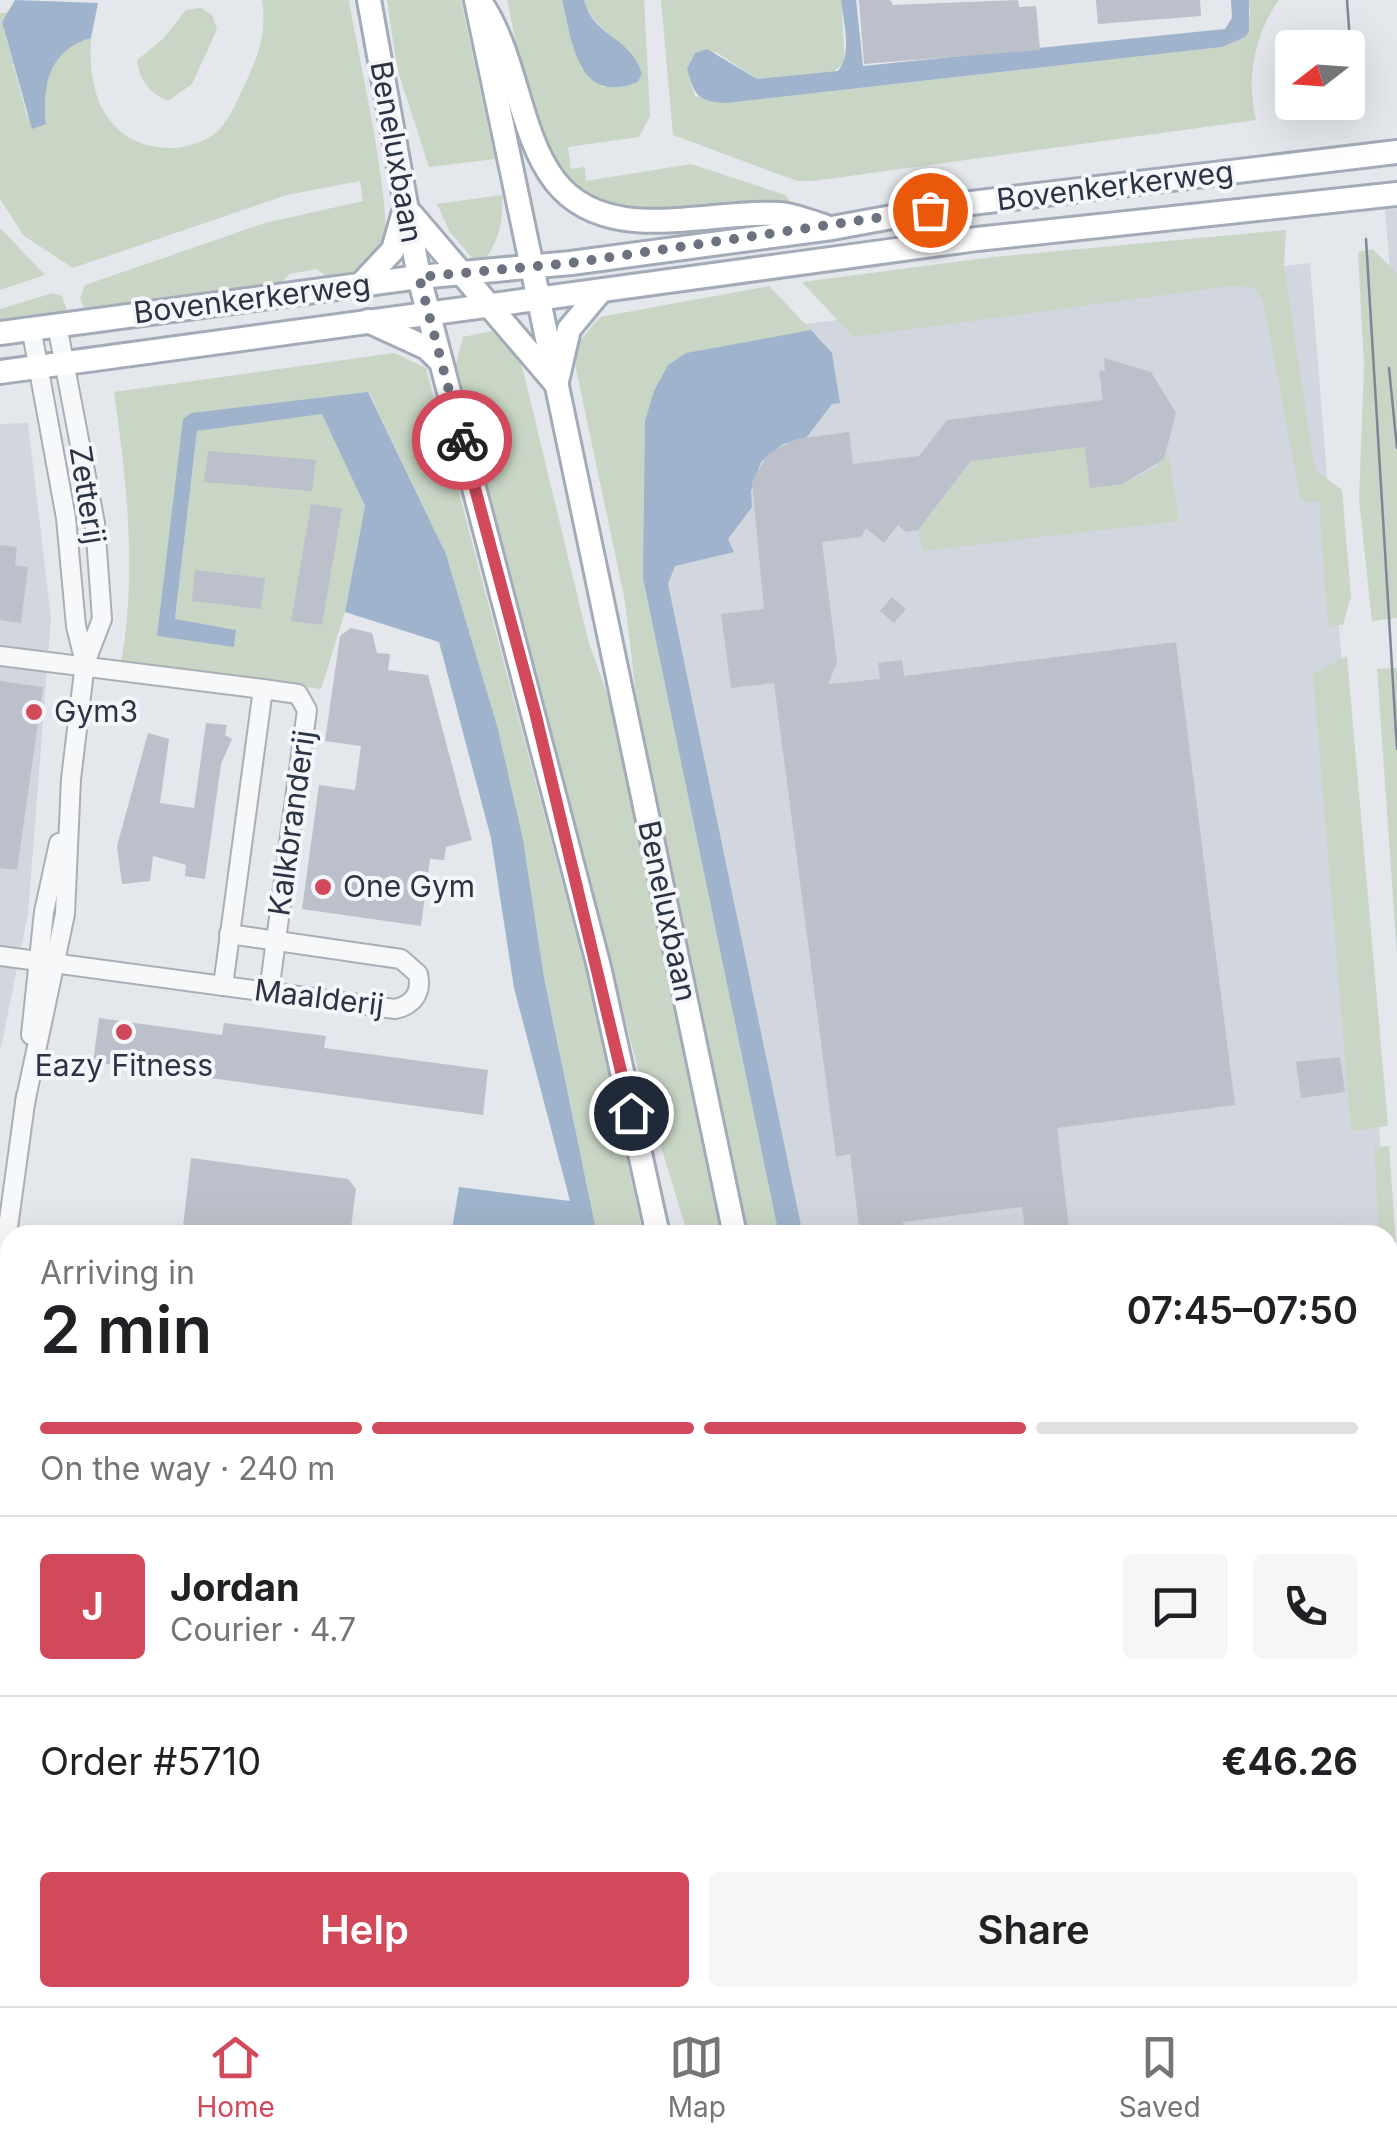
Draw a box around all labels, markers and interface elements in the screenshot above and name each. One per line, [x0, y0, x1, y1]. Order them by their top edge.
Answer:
north arrow [1275, 30, 1365, 120]
map controls [1275, 30, 1365, 120]
street label: Beneluxbaan [363, 58, 431, 245]
street label: Bovenkerkerweg [994, 153, 1235, 217]
pin [888, 168, 973, 253]
icon: bag [903, 183, 958, 238]
street label: Bovenkerkerweg [131, 266, 372, 330]
courier [412, 390, 512, 490]
icon: bike [435, 413, 490, 468]
street label: Zetterij [62, 443, 113, 546]
place label: Gym3 [54, 693, 138, 729]
marker: Gym3 [23, 701, 45, 723]
street label: Kalkbranderij [260, 728, 322, 918]
street label: Beneluxbaan [631, 817, 705, 1004]
place label: One Gym [343, 868, 475, 904]
marker: One Gym [312, 876, 334, 898]
street label: Maalderij [252, 971, 386, 1023]
marker: Eazy Fitness [113, 1021, 135, 1043]
place label: Eazy Fitness [35, 1047, 213, 1083]
pin [589, 1071, 674, 1156]
icon: home [604, 1086, 659, 1141]
text: Arriving in [40, 1253, 195, 1292]
text: 07:45–07:50 [1127, 1287, 1358, 1333]
text: 2 min [40, 1290, 212, 1369]
text: On the way · 240 m [40, 1449, 335, 1488]
button: chat [1123, 1554, 1228, 1659]
button: phone [1253, 1554, 1358, 1659]
text: Jordan [170, 1564, 300, 1610]
text: J [81, 1583, 104, 1629]
text: Courier · 4.7 [170, 1610, 356, 1649]
text: Order #5710 [40, 1738, 261, 1784]
text: €46.26 [1221, 1738, 1358, 1784]
button: Help [40, 1872, 689, 1987]
button: Share [709, 1872, 1358, 1987]
tab: Home [196, 2030, 275, 2124]
tab: Map [668, 2030, 726, 2124]
tab: Saved [1119, 2030, 1201, 2124]

